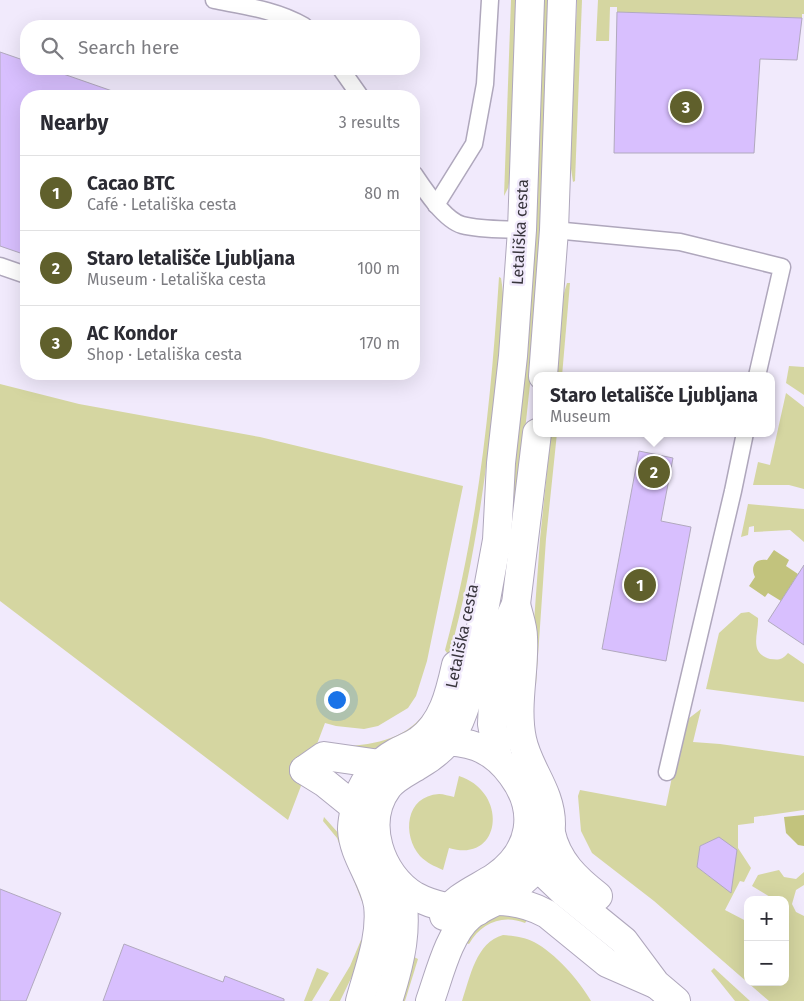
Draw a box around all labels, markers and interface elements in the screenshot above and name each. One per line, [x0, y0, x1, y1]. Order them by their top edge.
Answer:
search box [20, 20, 420, 75]
icon: search [38, 34, 66, 62]
text: Search here [78, 36, 179, 59]
pin: 3 [670, 88, 702, 126]
text: Nearby [40, 110, 108, 136]
text: 3 results [339, 113, 400, 132]
text: Cacao BTC [87, 172, 175, 195]
street label: Letališka cesta [508, 179, 532, 285]
text: 1 [52, 184, 60, 203]
text: 80 m [364, 184, 400, 203]
text: Café · Letališka cesta [87, 195, 237, 214]
text: Staro letališče Ljubljana [87, 247, 295, 270]
text: 2 [52, 259, 60, 278]
text: 100 m [357, 259, 400, 278]
text: Museum · Letališka cesta [87, 270, 266, 289]
text: AC Kondor [87, 322, 177, 345]
text: 3 [52, 334, 60, 353]
text: 170 m [359, 334, 400, 353]
text: Shop · Letališka cesta [87, 345, 242, 364]
popup [533, 372, 775, 437]
text: Staro letališče Ljubljana [550, 384, 758, 407]
text: Museum [550, 407, 611, 426]
pin: 2 [638, 453, 670, 491]
pin: 1 [624, 566, 656, 604]
street label: Letališka cesta [442, 582, 482, 690]
your location [324, 687, 350, 713]
map controls [744, 896, 789, 986]
button: + [744, 896, 789, 941]
button: − [744, 941, 789, 986]

